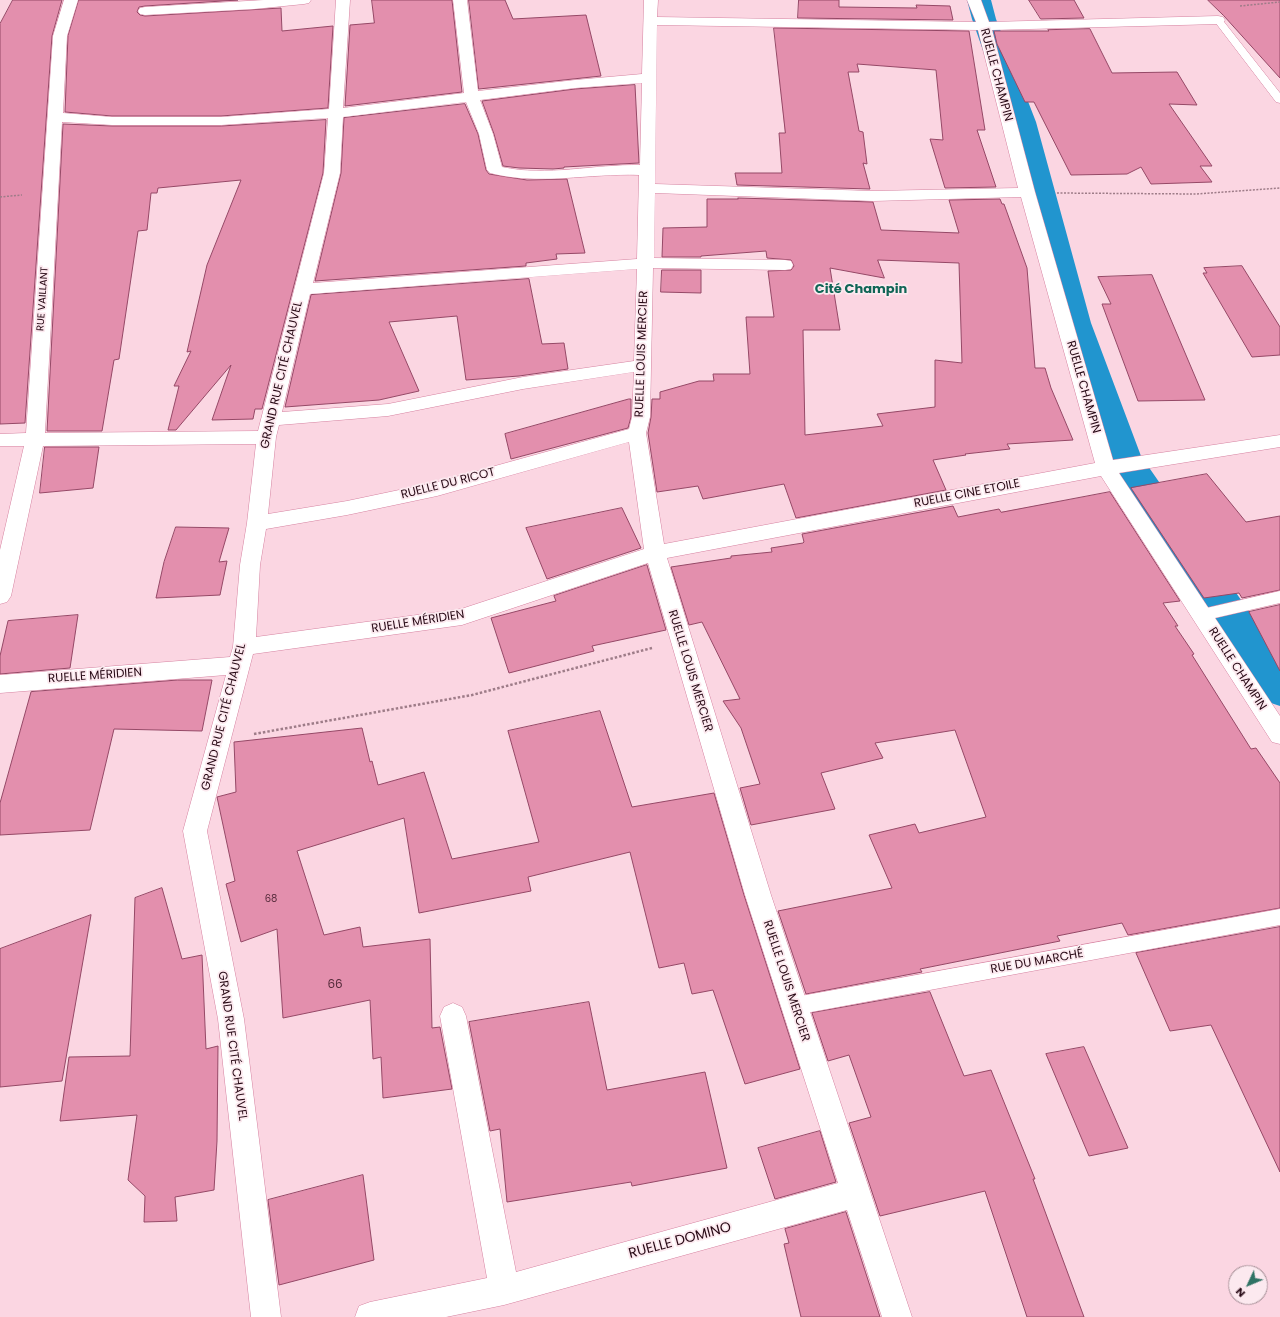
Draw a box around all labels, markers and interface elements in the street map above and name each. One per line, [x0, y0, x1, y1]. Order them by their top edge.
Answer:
street label: RUELLE CHAMPIN [977, 27, 1015, 123]
street label: RUE VAILLANT [35, 266, 51, 332]
district label: Cité Champin [815, 282, 907, 298]
street label: RUELLE LOUIS MERCIER [633, 290, 651, 418]
street label: GRAND RUE CITÉ CHAUVEL [258, 300, 306, 450]
street label: RUELLE CHAMPIN [1063, 339, 1103, 435]
street label: RUELLE DU RICOT [399, 465, 497, 503]
street label: RUELLE CINE ETOILE [913, 477, 1021, 511]
street label: RUELLE MÉRIDIEN [370, 608, 466, 636]
street label: RUELLE LOUIS MERCIER [665, 608, 715, 734]
street label: RUELLE CHAMPIN [1205, 625, 1269, 713]
street label: GRAND RUE CITÉ CHAUVEL [199, 642, 249, 792]
street label: RUELLE MÉRIDIEN [48, 666, 142, 686]
house number: 68 [265, 893, 277, 905]
street label: RUELLE LOUIS MERCIER [760, 919, 812, 1043]
street label: RUE DU MARCHÉ [989, 947, 1085, 977]
street label: GRAND RUE CITÉ CHAUVEL [214, 970, 250, 1122]
house number: 66 [327, 978, 343, 992]
street label: RUELLE DOMINO [627, 1219, 733, 1263]
north arrow [1228, 1265, 1268, 1305]
text: N [1231, 1284, 1249, 1301]

